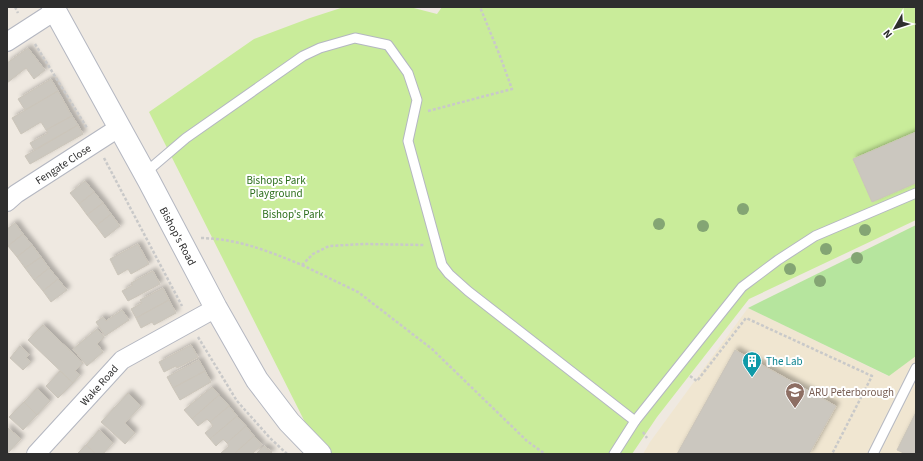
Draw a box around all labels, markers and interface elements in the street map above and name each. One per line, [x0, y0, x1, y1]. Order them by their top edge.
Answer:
north arrow [875, 8, 915, 48]
text: N [879, 26, 896, 42]
street label: Fengate Close [32, 140, 95, 188]
park label: Bishops Park Playground [246, 173, 306, 201]
street label: Bishop's Road [156, 204, 199, 268]
park label: Bishop's Park [262, 207, 324, 222]
building icon: The Lab [741, 350, 763, 378]
place label: The Lab [766, 354, 803, 369]
street label: Wake Road [77, 362, 122, 409]
school or university icon: ARU Peterborough [784, 381, 806, 409]
place label: ARU Peterborough [809, 385, 894, 400]

